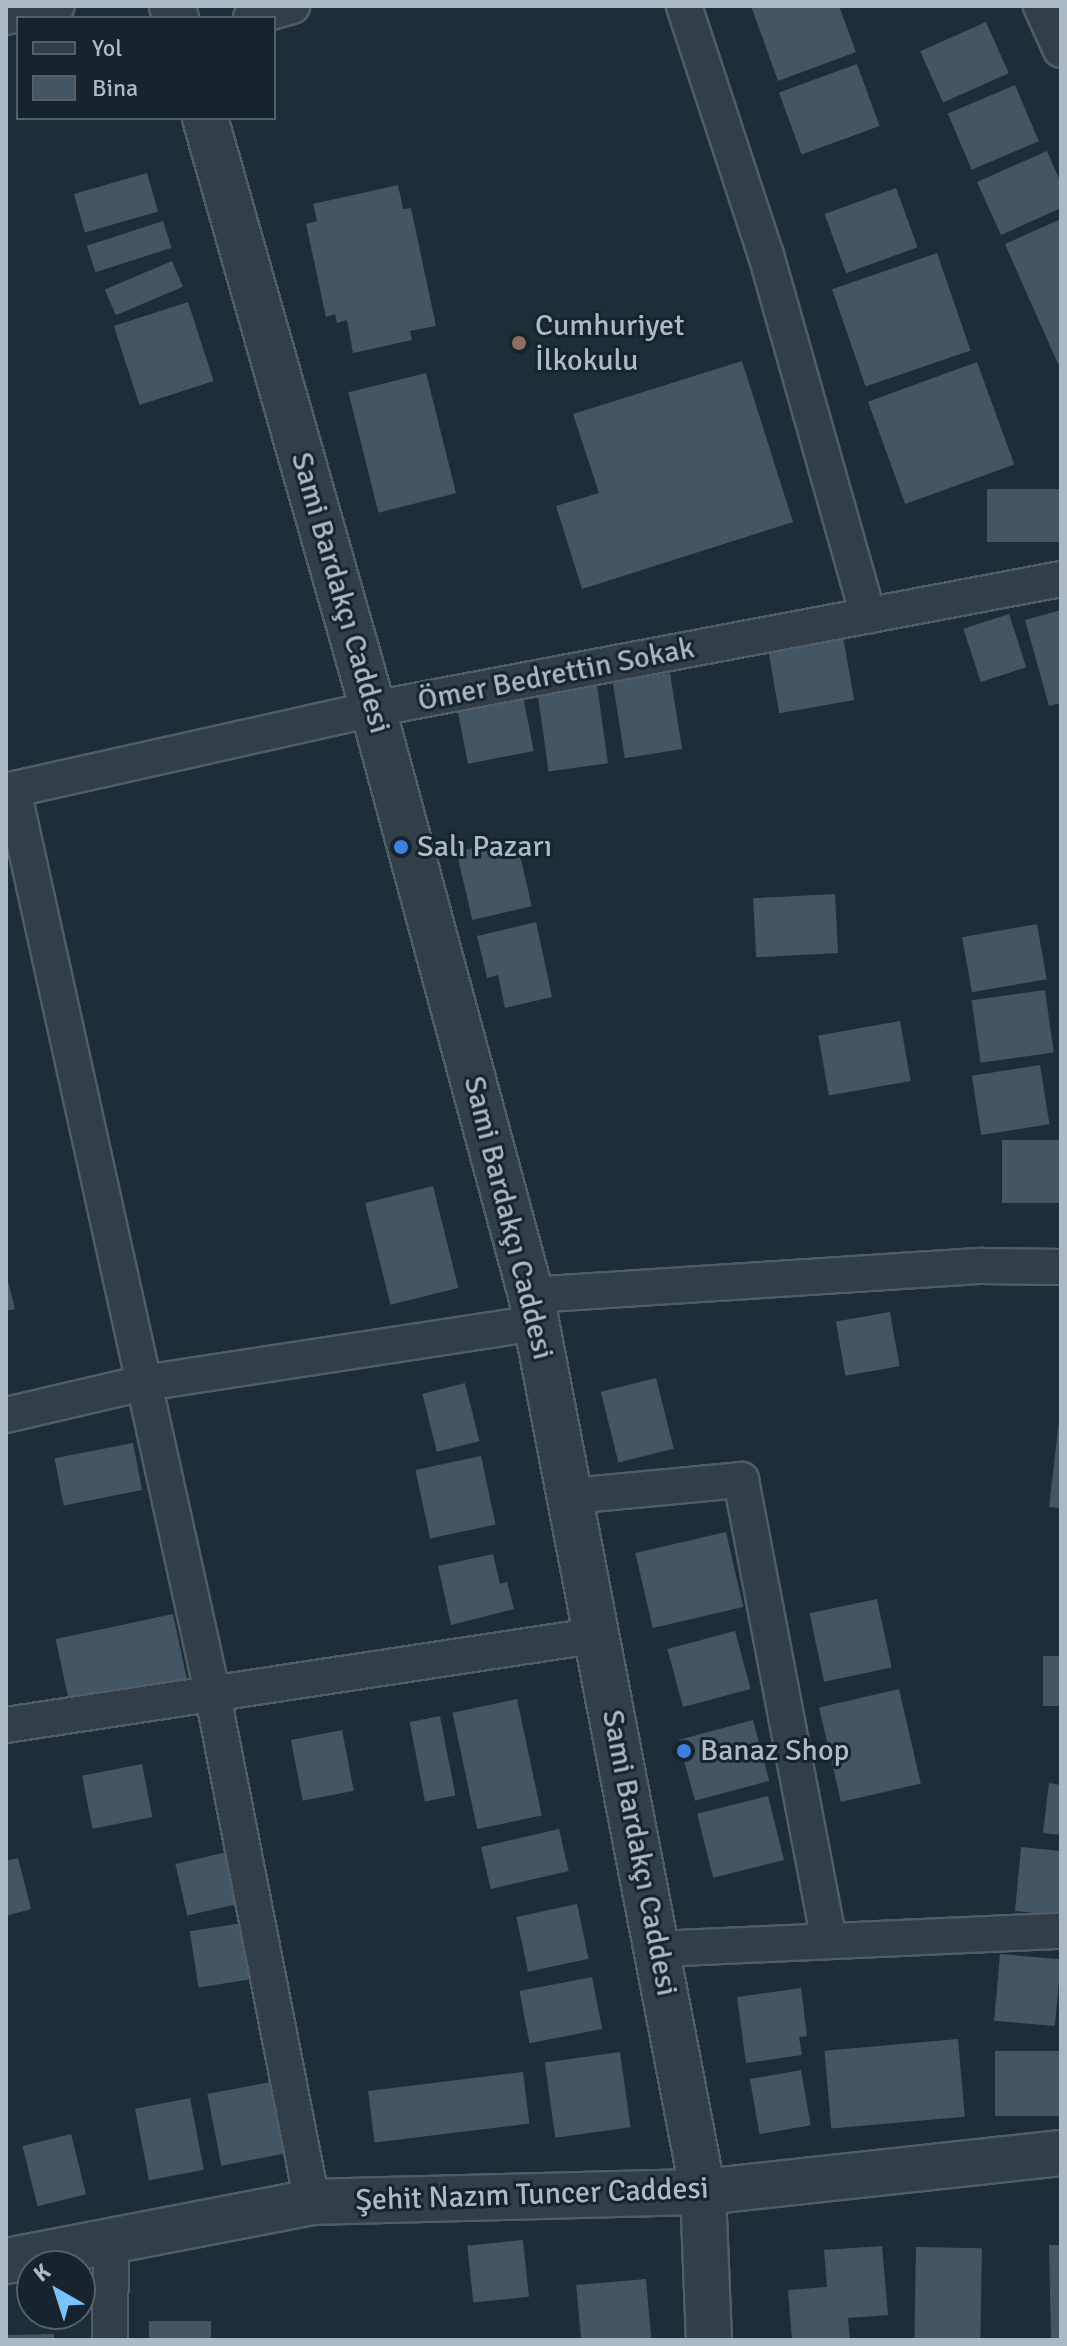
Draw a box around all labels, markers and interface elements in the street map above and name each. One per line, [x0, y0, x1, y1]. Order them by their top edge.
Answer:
legend [16, 16, 276, 120]
text: Yol [92, 33, 122, 63]
text: Bina [92, 73, 138, 103]
place label: Cumhuriyet İlkokulu [535, 308, 685, 378]
marker: Cumhuriyet İlkokulu [510, 334, 528, 352]
street label: Sami Bardakçı Caddesi [283, 448, 397, 738]
street label: Ömer Bedrettin Sokak [415, 631, 697, 719]
place label: Salı Pazarı [417, 829, 552, 865]
marker: Salı Pazarı [392, 838, 410, 856]
street label: Sami Bardakçı Caddesi [455, 1073, 561, 1363]
street label: Sami Bardakçı Caddesi [594, 1707, 684, 1999]
place label: Banaz Shop [700, 1733, 849, 1769]
marker: Banaz Shop [675, 1742, 693, 1760]
street label: Şehit Nazım Tuncer Caddesi [355, 2171, 709, 2219]
north arrow [16, 2250, 96, 2330]
text: K [28, 2258, 56, 2287]

